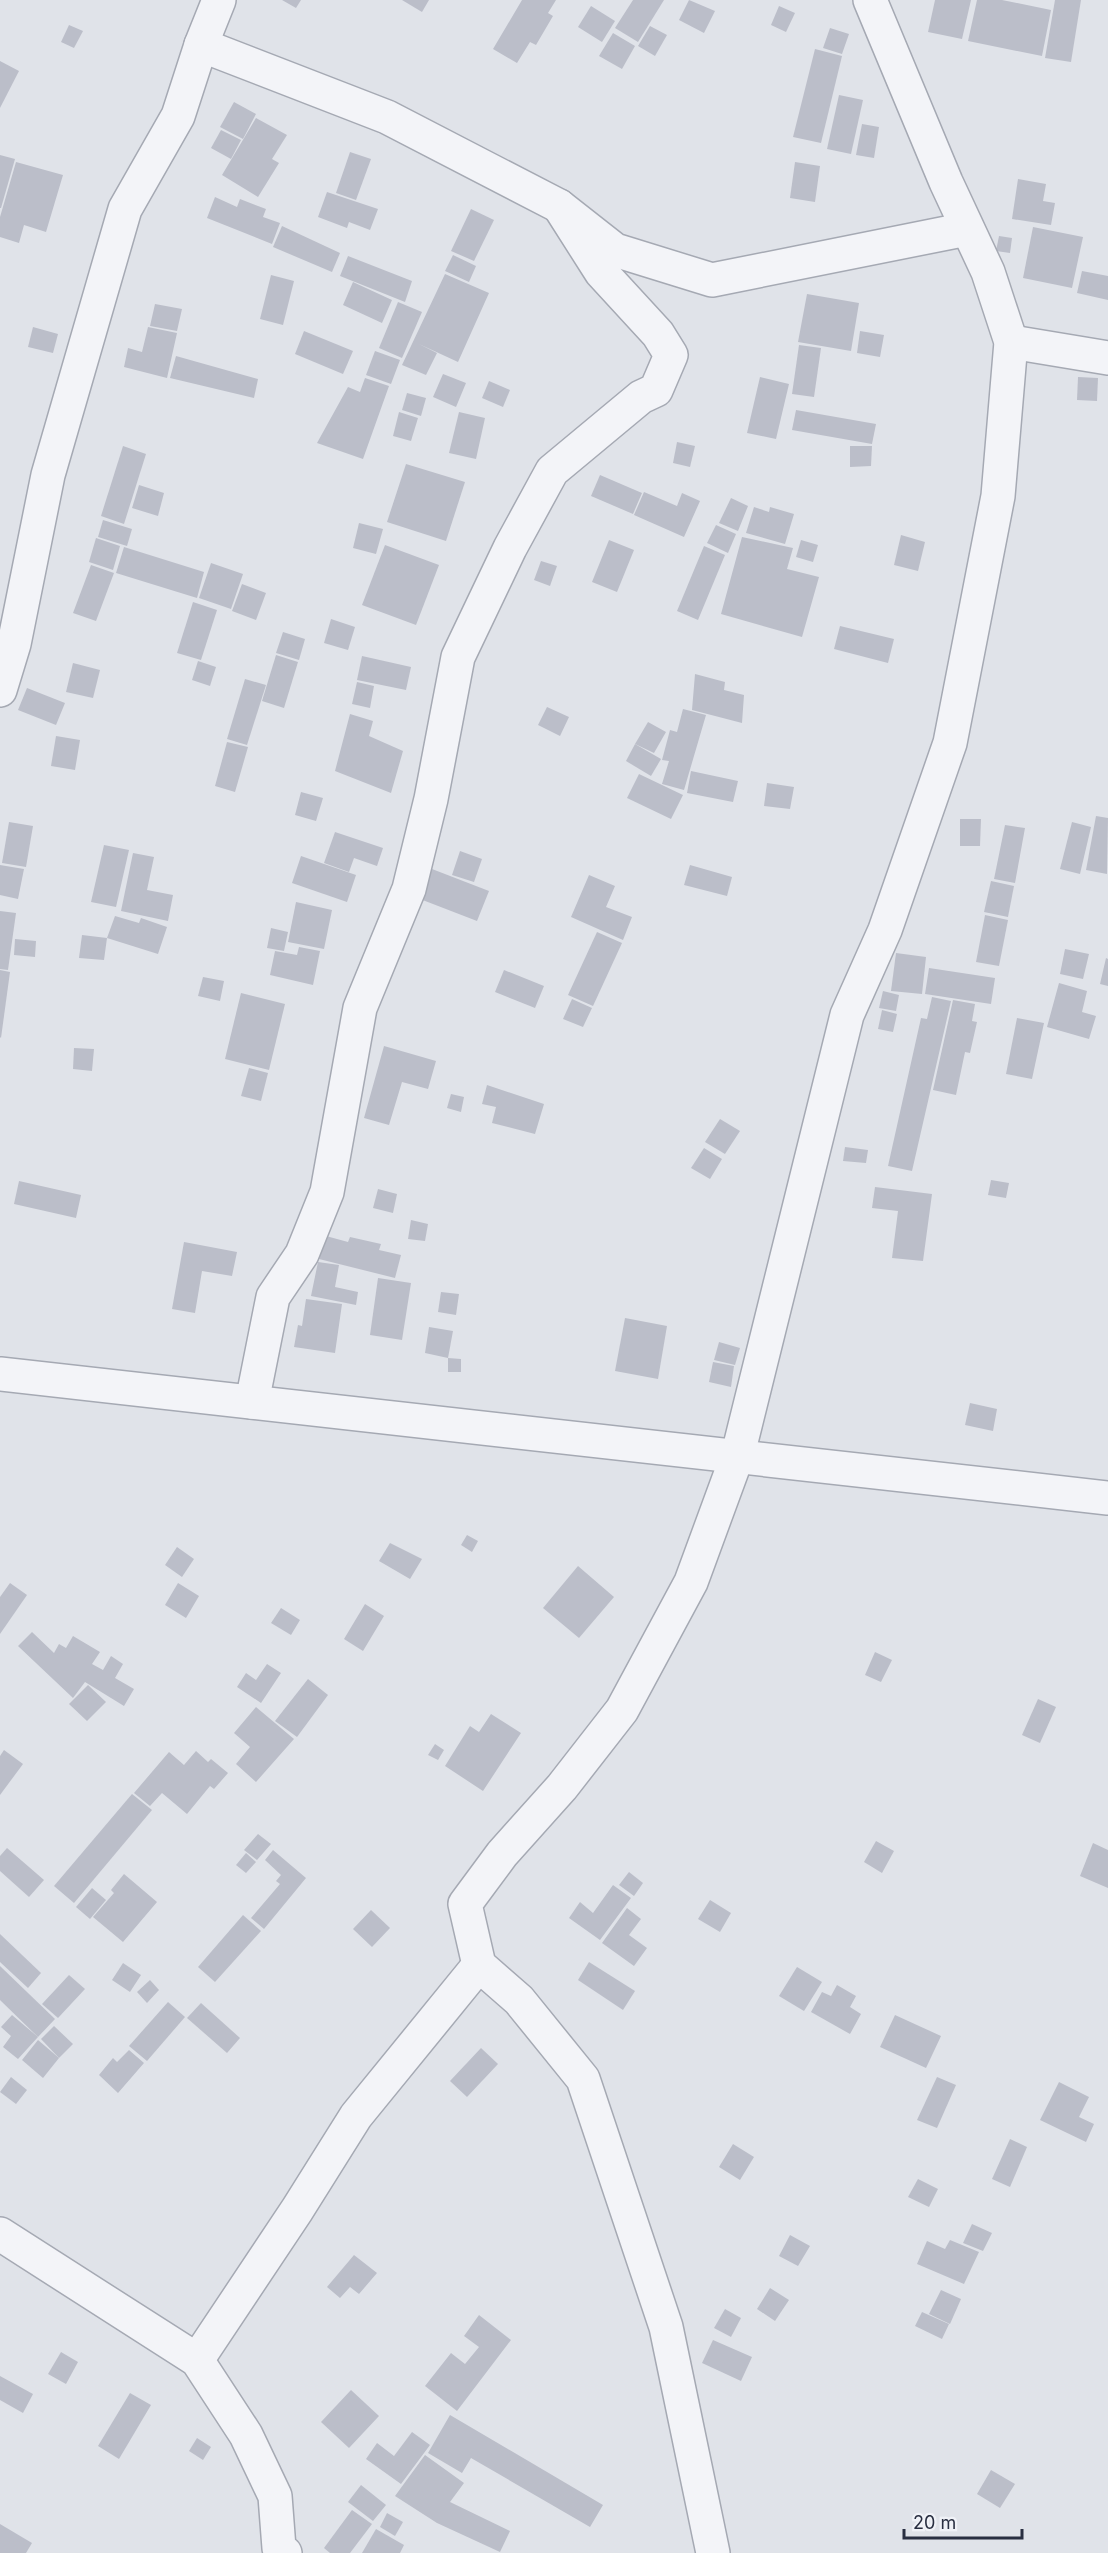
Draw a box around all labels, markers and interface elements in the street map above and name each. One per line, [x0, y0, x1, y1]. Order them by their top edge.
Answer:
scale bar [904, 2502, 1022, 2540]
text: 20 m [913, 2512, 956, 2533]

